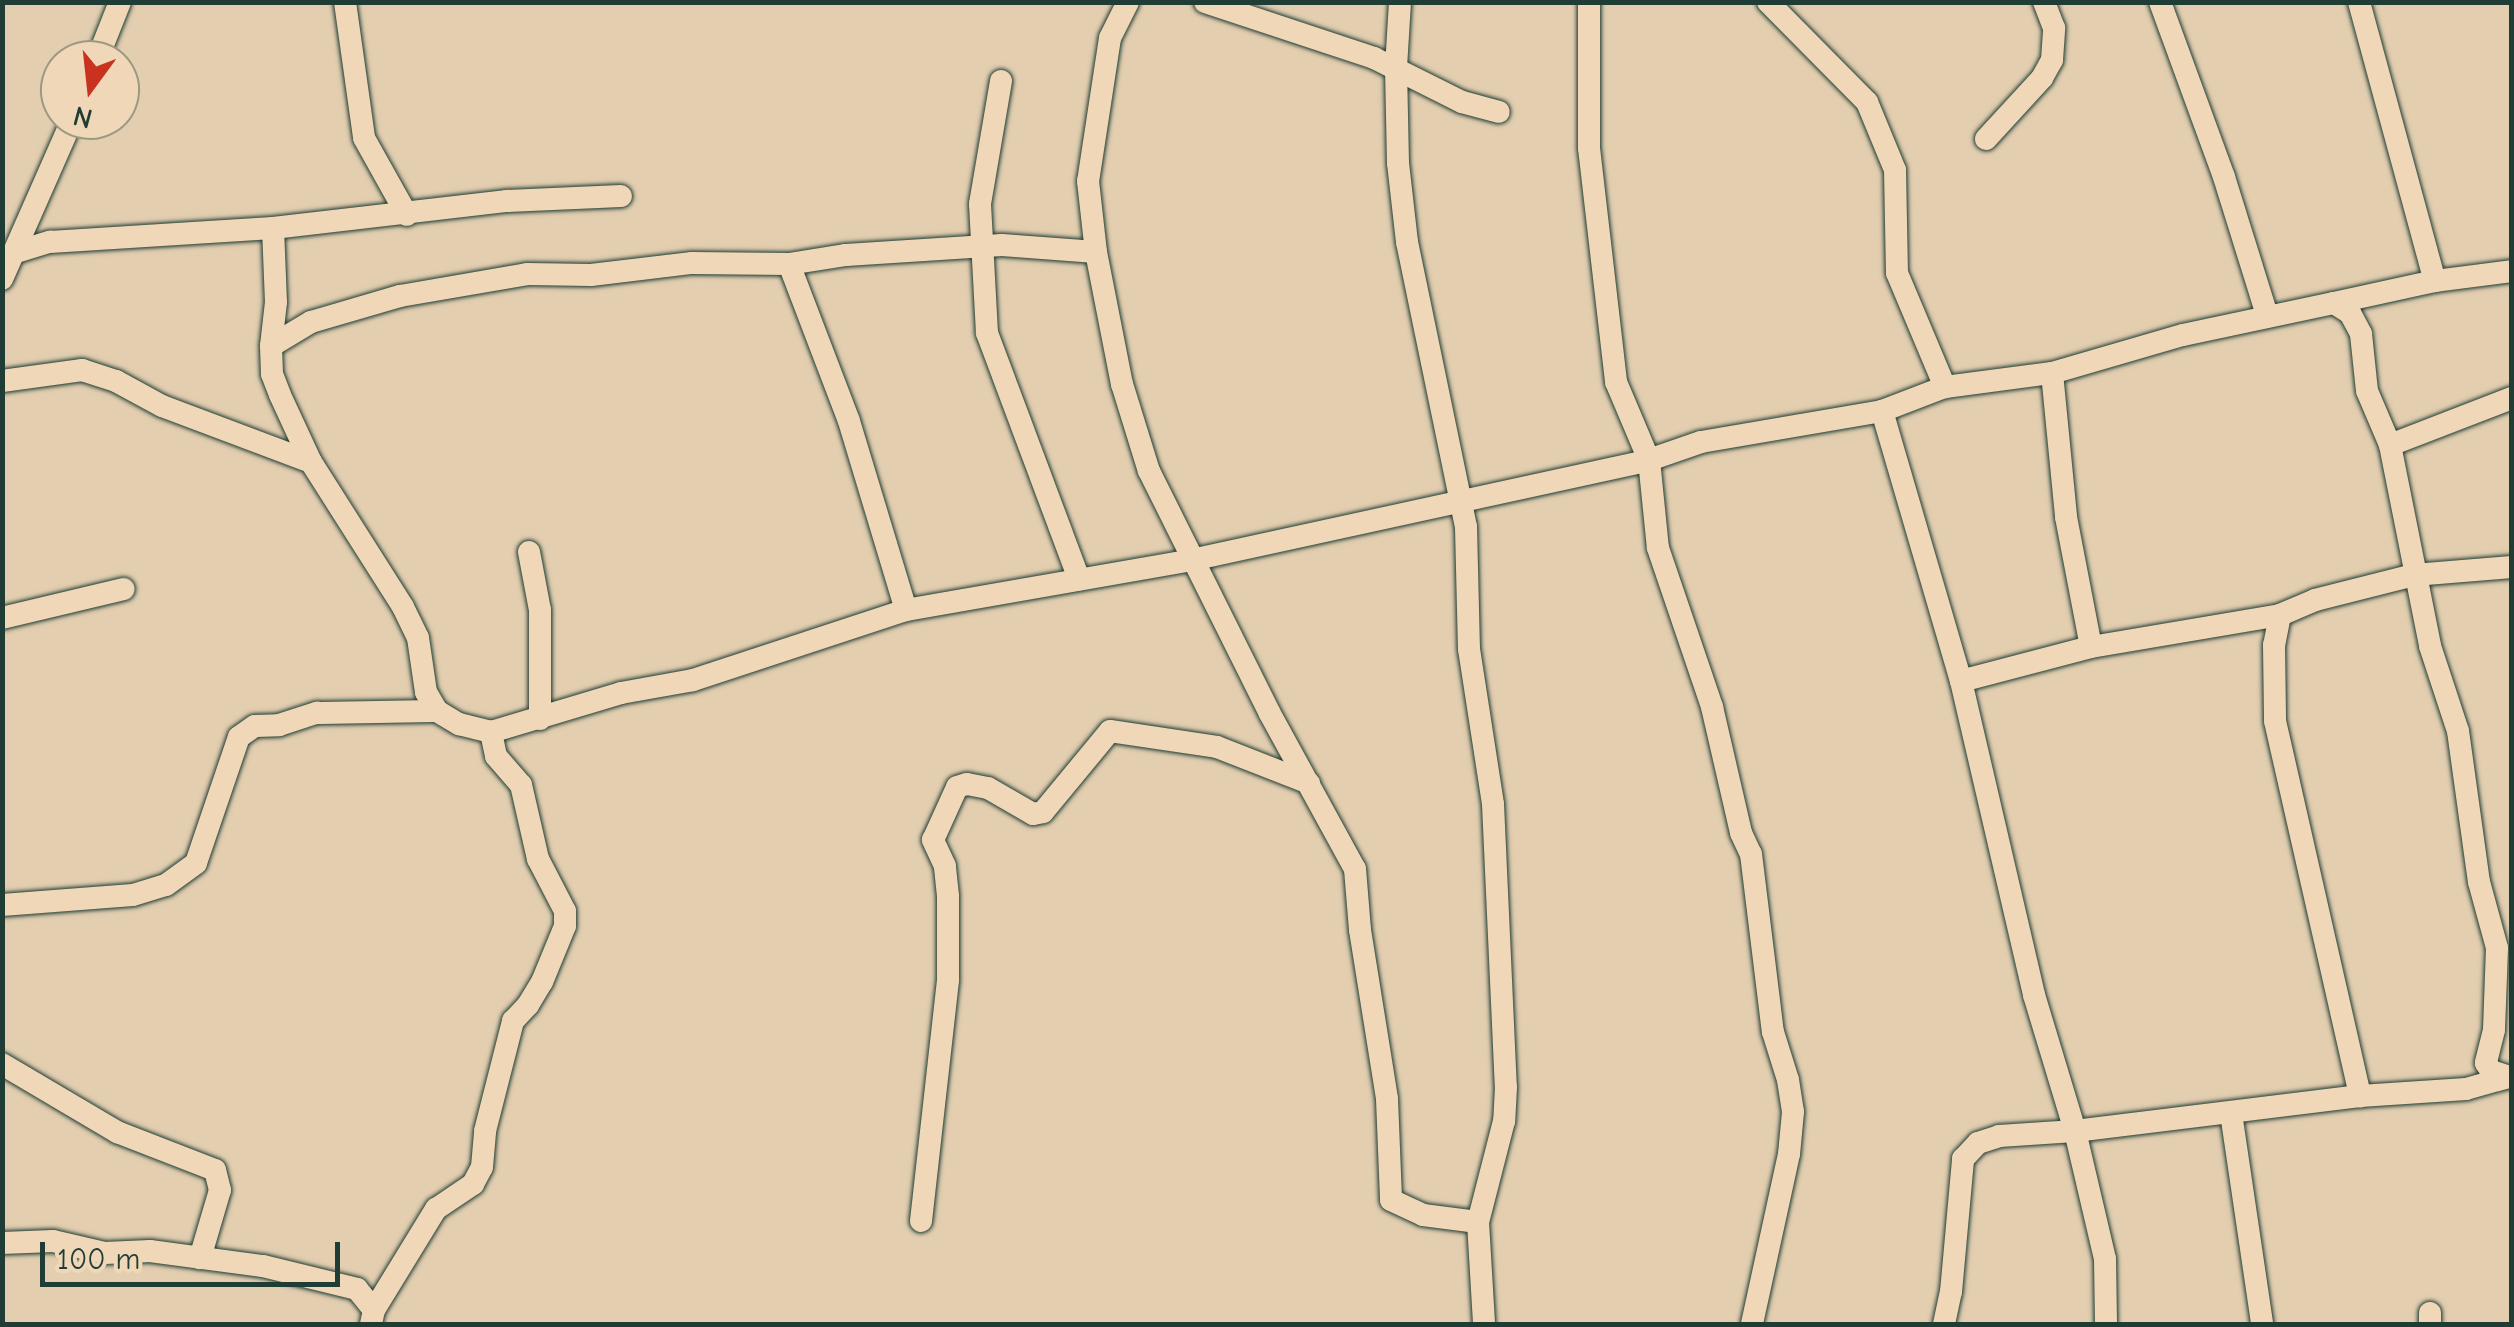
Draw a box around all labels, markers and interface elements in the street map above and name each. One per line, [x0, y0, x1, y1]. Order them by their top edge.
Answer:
north arrow [40, 40, 140, 140]
text: N [70, 99, 96, 135]
scale bar [45, 1222, 345, 1284]
text: 100 m [57, 1242, 140, 1277]

